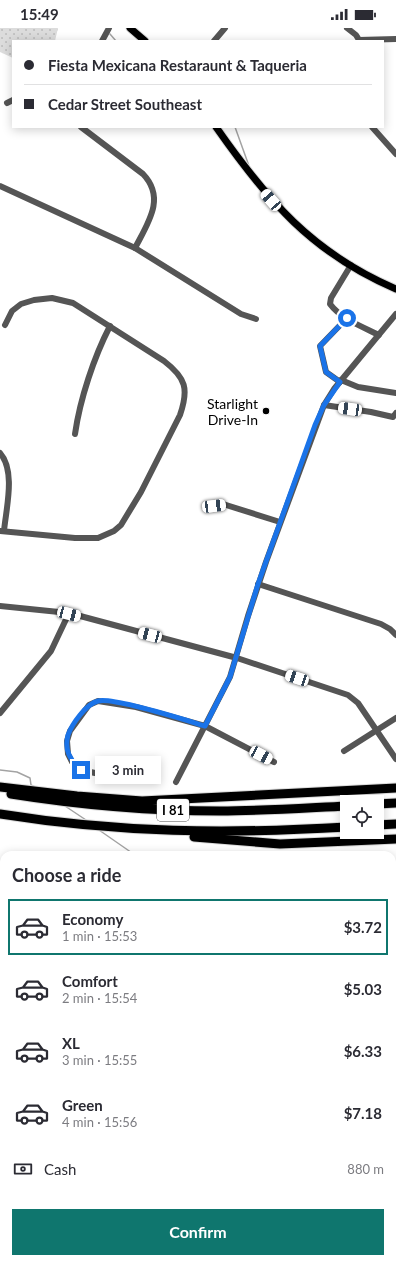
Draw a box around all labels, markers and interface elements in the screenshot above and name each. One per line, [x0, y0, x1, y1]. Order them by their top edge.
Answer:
text: 15:49 [20, 5, 59, 23]
text: Fiesta Mexicana Restaraunt & Taqueria [48, 56, 307, 74]
text: Cedar Street Southeast [48, 95, 202, 113]
car [259, 187, 283, 213]
route start [338, 309, 356, 327]
place label: Starlight Drive-In [207, 395, 258, 428]
car [337, 401, 363, 417]
marker: Starlight Drive-In [261, 406, 271, 416]
car [201, 499, 227, 513]
car [56, 605, 82, 623]
car [137, 626, 163, 644]
car [284, 669, 310, 687]
car [248, 744, 274, 766]
callout: 3 min [95, 756, 161, 784]
route end [72, 761, 90, 779]
text: 3 min [112, 762, 144, 778]
map controls [340, 795, 384, 839]
button: locate [340, 795, 384, 839]
road number: I 81 [157, 799, 189, 821]
text: Choose a ride [12, 864, 121, 886]
icon: car [14, 909, 50, 945]
text: Economy [62, 910, 123, 928]
text: $3.72 [344, 918, 382, 936]
text: 1 min · 15:53 [62, 928, 137, 944]
icon: car [14, 971, 50, 1007]
text: Comfort [62, 972, 118, 990]
text: $5.03 [344, 980, 382, 998]
text: 2 min · 15:54 [62, 990, 137, 1006]
icon: car [14, 1033, 50, 1069]
text: XL [62, 1034, 80, 1052]
text: $6.33 [344, 1042, 382, 1060]
text: 3 min · 15:55 [62, 1052, 137, 1068]
icon: car [14, 1095, 50, 1131]
text: Green [62, 1096, 103, 1114]
text: $7.18 [344, 1104, 382, 1122]
text: 4 min · 15:56 [62, 1114, 137, 1130]
icon: cash [12, 1158, 34, 1180]
text: Cash [44, 1160, 76, 1178]
text: 880 m [347, 1161, 384, 1177]
button: Confirm [12, 1209, 384, 1255]

